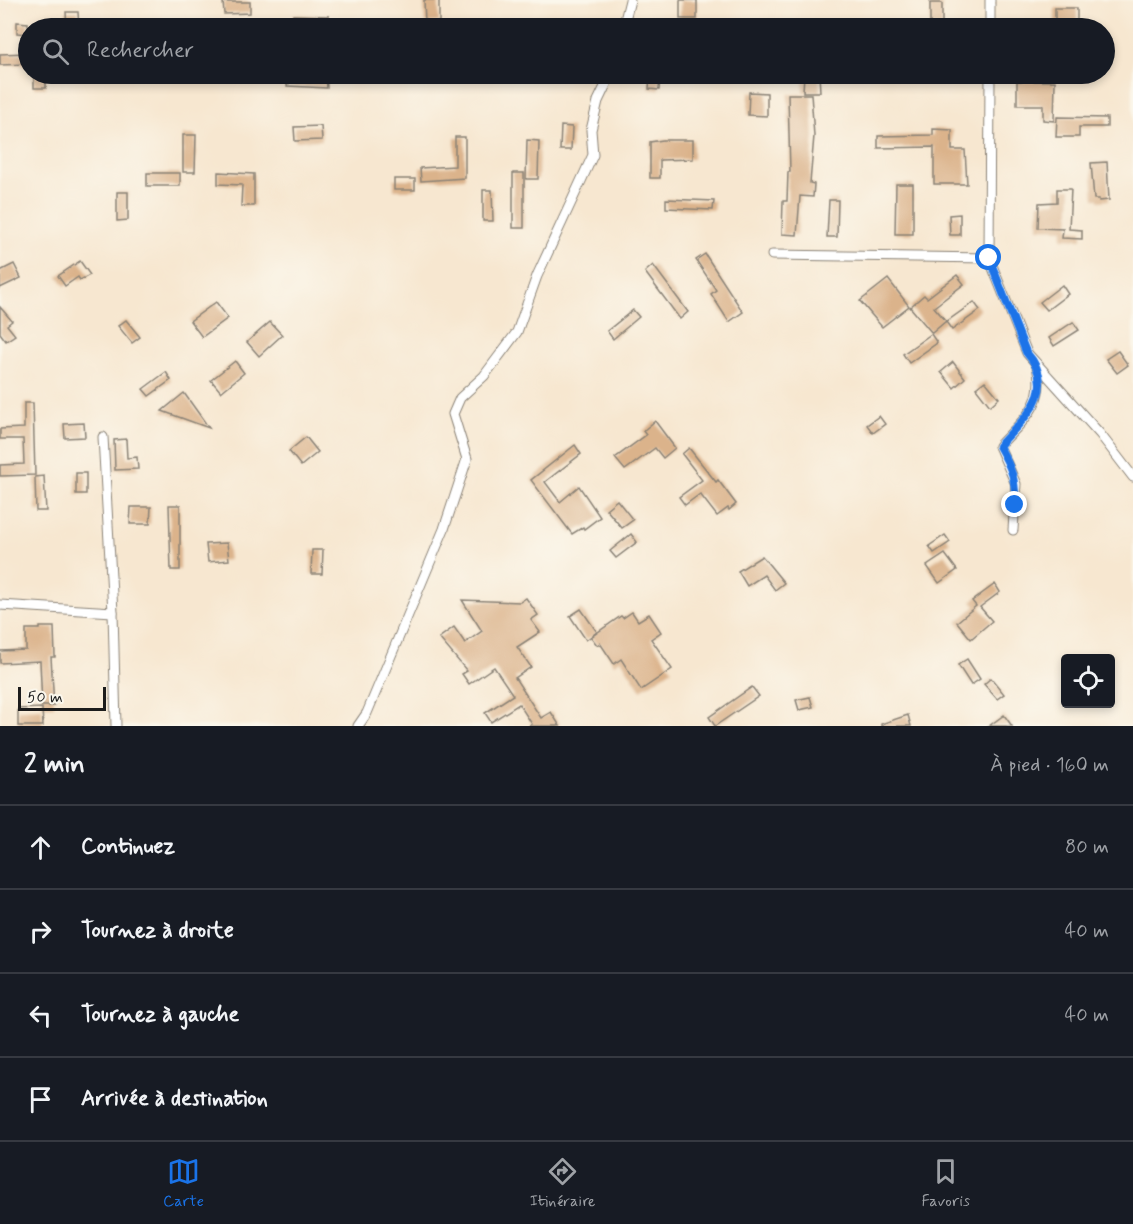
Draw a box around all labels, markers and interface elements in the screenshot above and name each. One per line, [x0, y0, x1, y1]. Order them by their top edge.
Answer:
search box [18, 18, 1115, 84]
icon: search [39, 35, 72, 68]
text: Rechercher [87, 37, 194, 65]
route start [975, 244, 1001, 270]
route end [1001, 491, 1027, 517]
map controls [1061, 654, 1115, 708]
button: locate [1061, 654, 1115, 708]
scale bar [18, 684, 106, 712]
text: 50 m [27, 687, 63, 708]
text: 2 min [24, 748, 85, 782]
text: À pied · 160 m [990, 752, 1109, 779]
icon: ahead [24, 831, 57, 864]
text: Continuez [81, 833, 175, 861]
text: 80 m [1065, 834, 1109, 861]
icon: right [24, 915, 57, 948]
text: Tournez à droite [81, 917, 234, 945]
text: 40 m [1065, 918, 1109, 945]
icon: left [24, 999, 57, 1032]
text: Tournez à gauche [81, 1001, 239, 1029]
text: 40 m [1065, 1002, 1109, 1029]
icon: arrive [24, 1083, 57, 1116]
text: Arrivée à destination [81, 1085, 268, 1113]
tab: Carte [163, 1155, 204, 1212]
tab: Itinéraire [530, 1155, 596, 1212]
tab: Favoris [921, 1155, 970, 1212]

